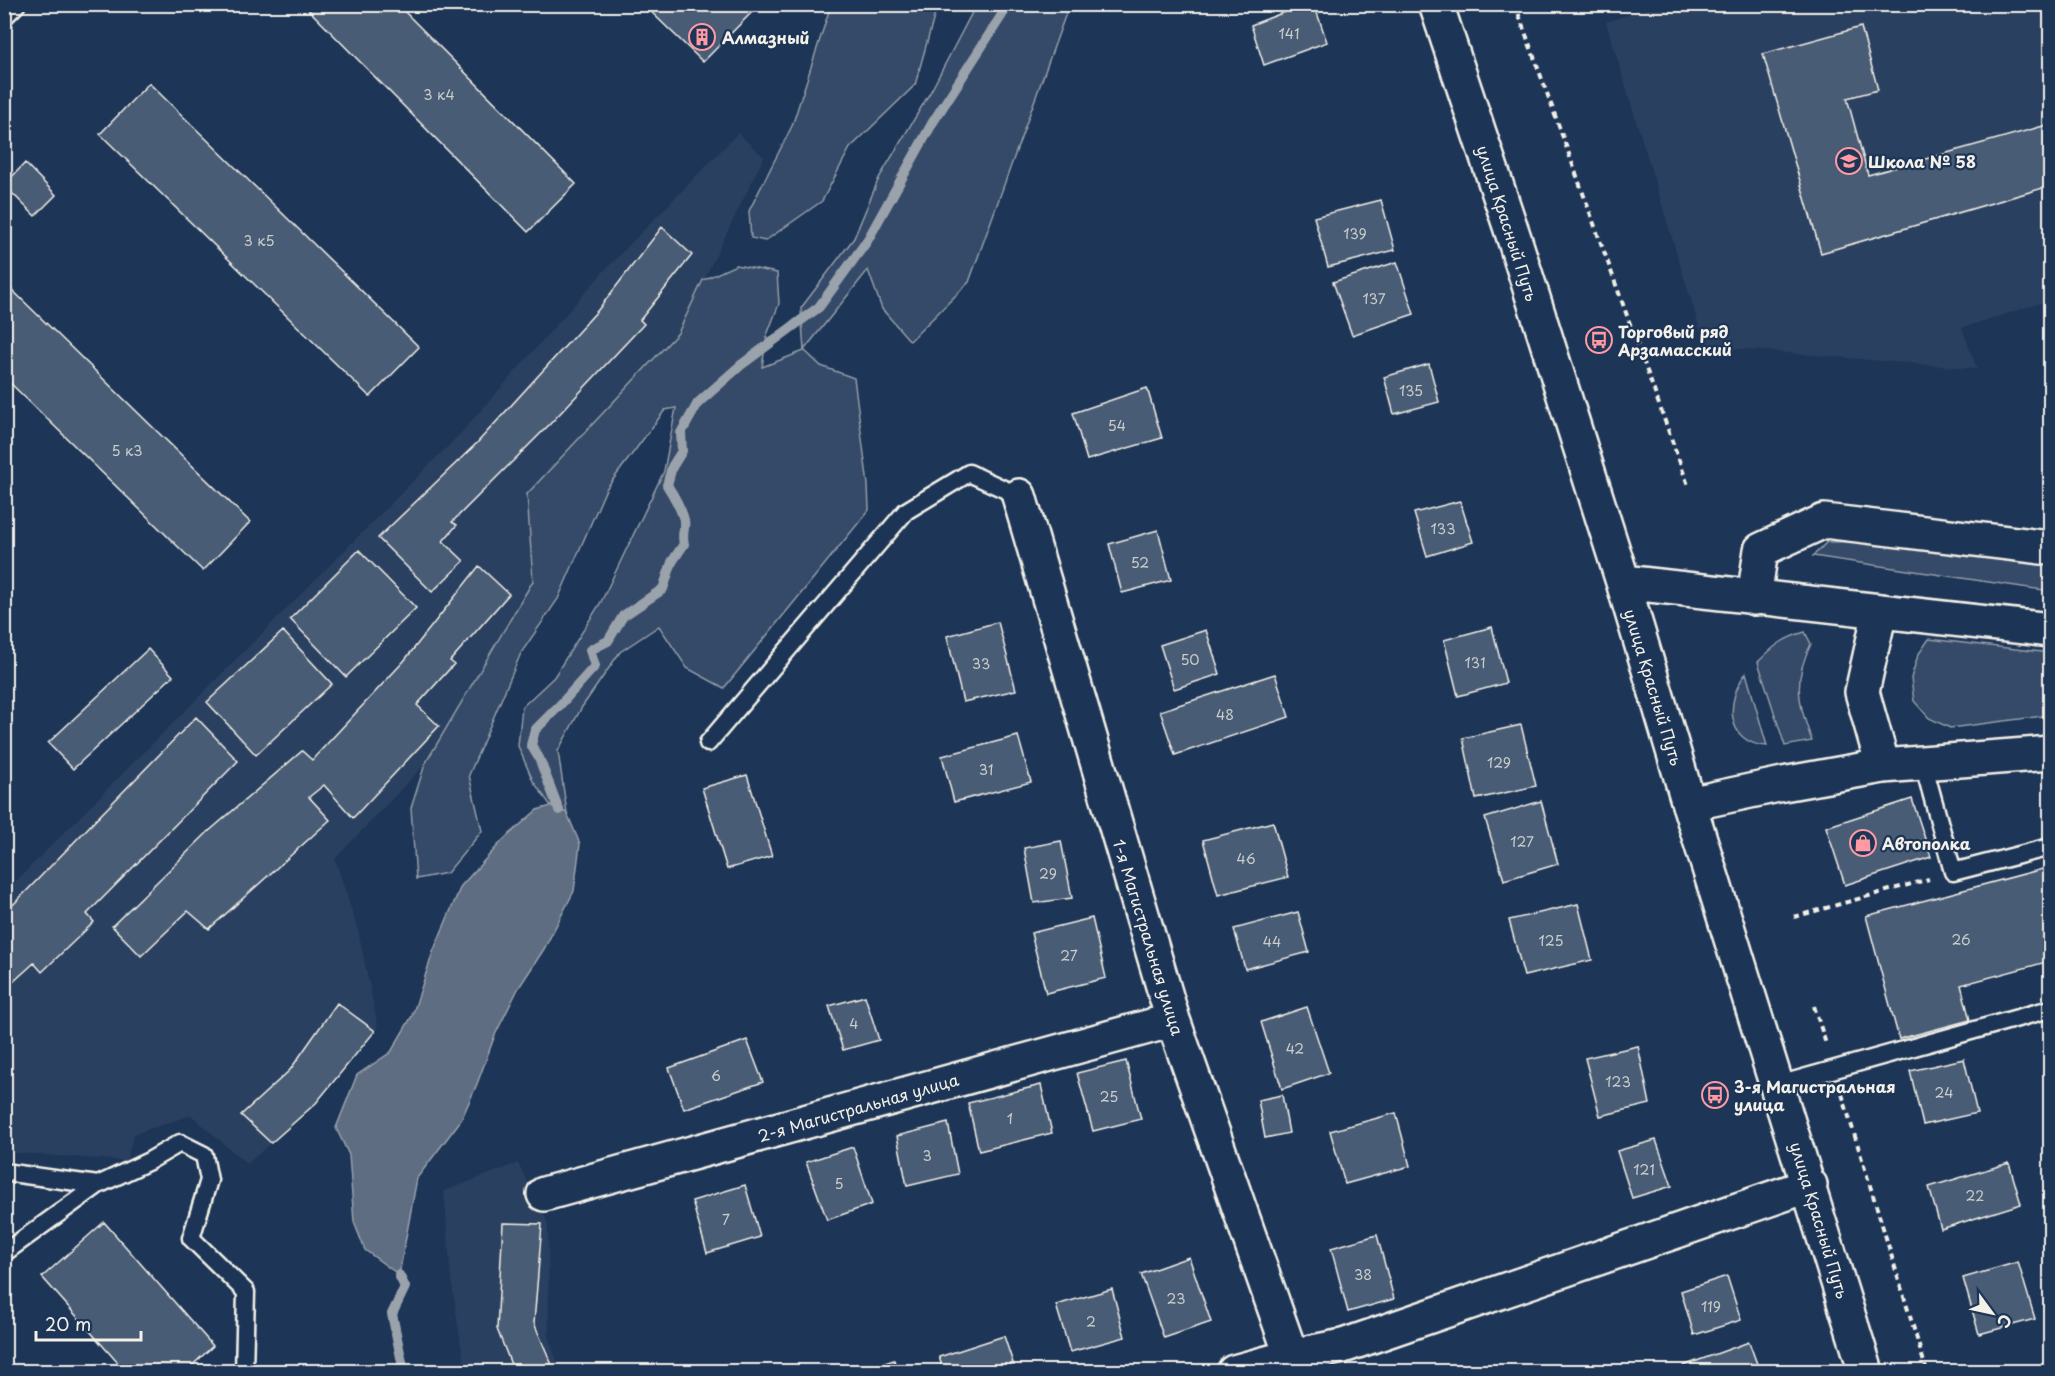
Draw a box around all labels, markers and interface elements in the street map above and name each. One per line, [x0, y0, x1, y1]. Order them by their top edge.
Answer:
building icon: Алмазный [687, 22, 717, 52]
house number: 141 [1279, 23, 1299, 44]
place label: Алмазный [722, 25, 810, 49]
house number: 3 к4 [423, 84, 455, 105]
street label: улица Красный Путь [1471, 142, 1545, 304]
school or university icon: Школа № 58 [1834, 146, 1864, 176]
place label: Школа № 58 [1868, 149, 1976, 173]
house number: 139 [1343, 223, 1367, 244]
house number: 3 к5 [243, 230, 275, 251]
house number: 137 [1362, 288, 1386, 309]
place label: Торговый ряд Арзамасский [1617, 319, 1732, 361]
bus stop icon: Торговый ряд Арзамасский [1584, 325, 1614, 355]
house number: 135 [1399, 380, 1423, 401]
house number: 54 [1108, 415, 1126, 436]
house number: 5 к3 [112, 440, 142, 461]
house number: 133 [1430, 518, 1456, 539]
house number: 52 [1131, 552, 1149, 573]
street label: улица Красный Путь [1619, 606, 1689, 768]
house number: 50 [1180, 649, 1200, 670]
house number: 131 [1465, 652, 1485, 673]
house number: 33 [972, 653, 990, 674]
house number: 48 [1216, 704, 1234, 725]
house number: 129 [1487, 752, 1511, 773]
house number: 31 [979, 759, 993, 780]
shop icon: Автополка [1848, 828, 1878, 858]
house number: 127 [1510, 831, 1534, 852]
place label: Автополка [1882, 831, 1971, 855]
street label: 1-я Магистральная улица [1108, 836, 1190, 1038]
house number: 46 [1236, 848, 1256, 869]
house number: 29 [1039, 863, 1057, 884]
house number: 26 [1951, 929, 1971, 950]
house number: 125 [1539, 930, 1563, 951]
house number: 44 [1263, 931, 1281, 952]
house number: 27 [1060, 945, 1078, 966]
house number: 4 [849, 1013, 859, 1034]
house number: 42 [1286, 1038, 1304, 1059]
house number: 6 [711, 1065, 721, 1086]
street label: 2-я Магистральная улица [755, 1067, 961, 1147]
house number: 123 [1605, 1071, 1631, 1092]
place label: 3-я Магистральная улица [1734, 1074, 1896, 1116]
bus stop icon: 3-я Магистральная улица [1700, 1080, 1730, 1110]
house number: 24 [1935, 1082, 1953, 1103]
house number: 25 [1100, 1086, 1118, 1107]
house number: 1 [1007, 1108, 1013, 1129]
street label: улица Красный Путь [1785, 1139, 1855, 1301]
house number: 3 [922, 1145, 932, 1166]
house number: 121 [1633, 1159, 1655, 1180]
house number: 5 [834, 1173, 844, 1194]
house number: 22 [1966, 1185, 1984, 1206]
house number: 7 [722, 1209, 730, 1230]
house number: 38 [1354, 1264, 1372, 1285]
north arrow [1962, 1283, 2022, 1343]
house number: 23 [1167, 1288, 1185, 1309]
house number: 119 [1701, 1296, 1721, 1317]
scale bar [36, 1304, 141, 1342]
text: 20 m [45, 1310, 91, 1337]
text: С [1992, 1310, 2019, 1333]
house number: 2 [1086, 1311, 1096, 1332]

